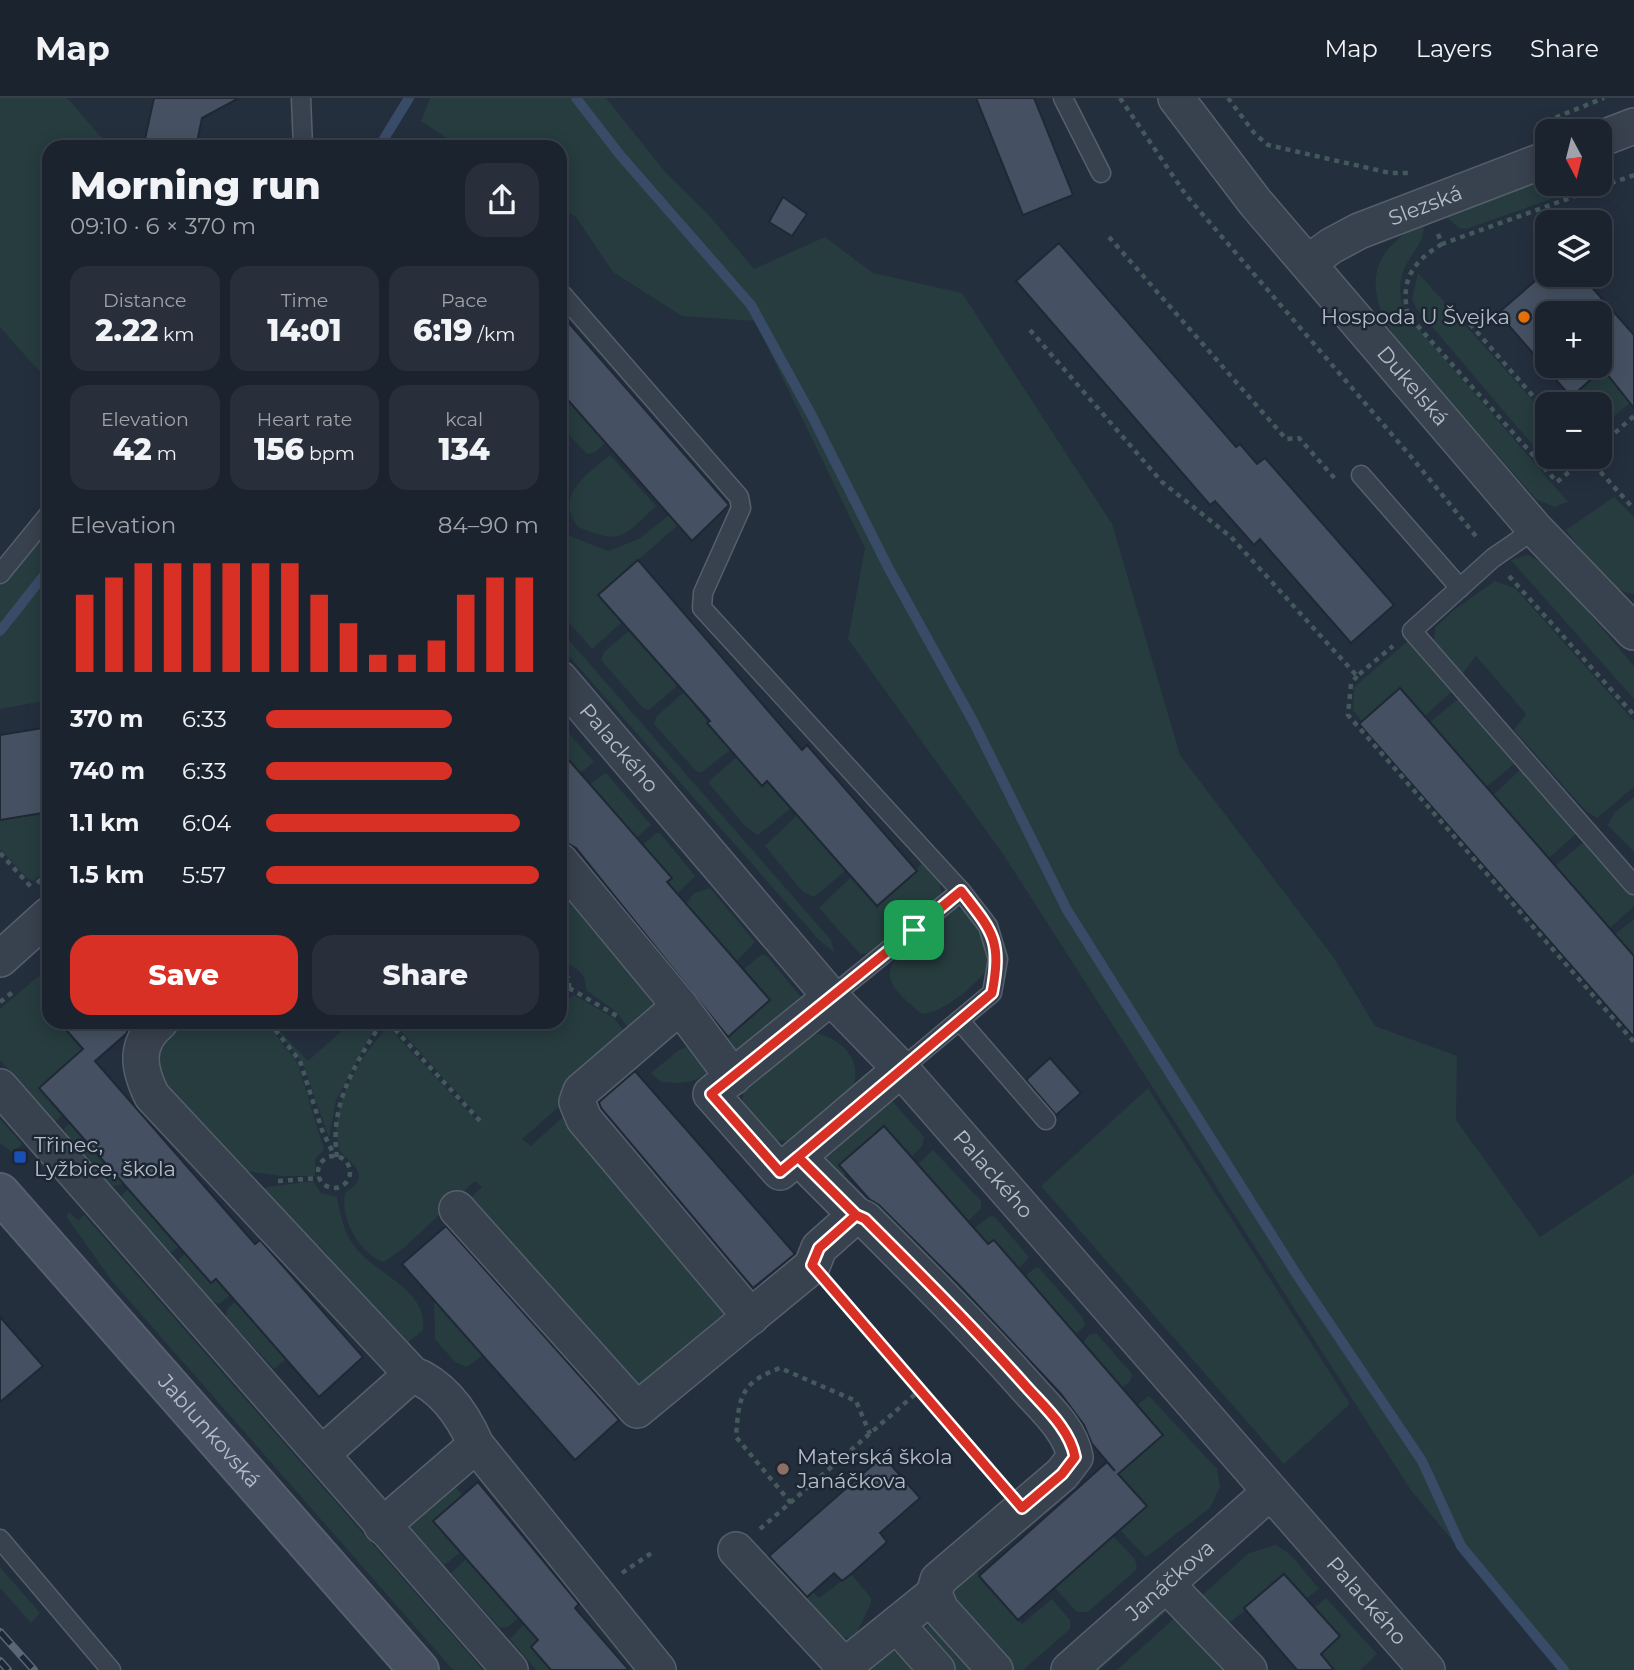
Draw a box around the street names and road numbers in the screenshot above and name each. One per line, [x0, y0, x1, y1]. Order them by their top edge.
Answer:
street label: Slezská [1385, 180, 1466, 231]
street label: Dukelská [1372, 341, 1454, 431]
street label: Palackého [575, 698, 664, 798]
street label: Palackého [948, 1125, 1039, 1223]
street label: Jablunkovská [153, 1368, 266, 1493]
street label: Janáčkova [1120, 1534, 1219, 1626]
street label: Palackého [1322, 1551, 1412, 1650]

